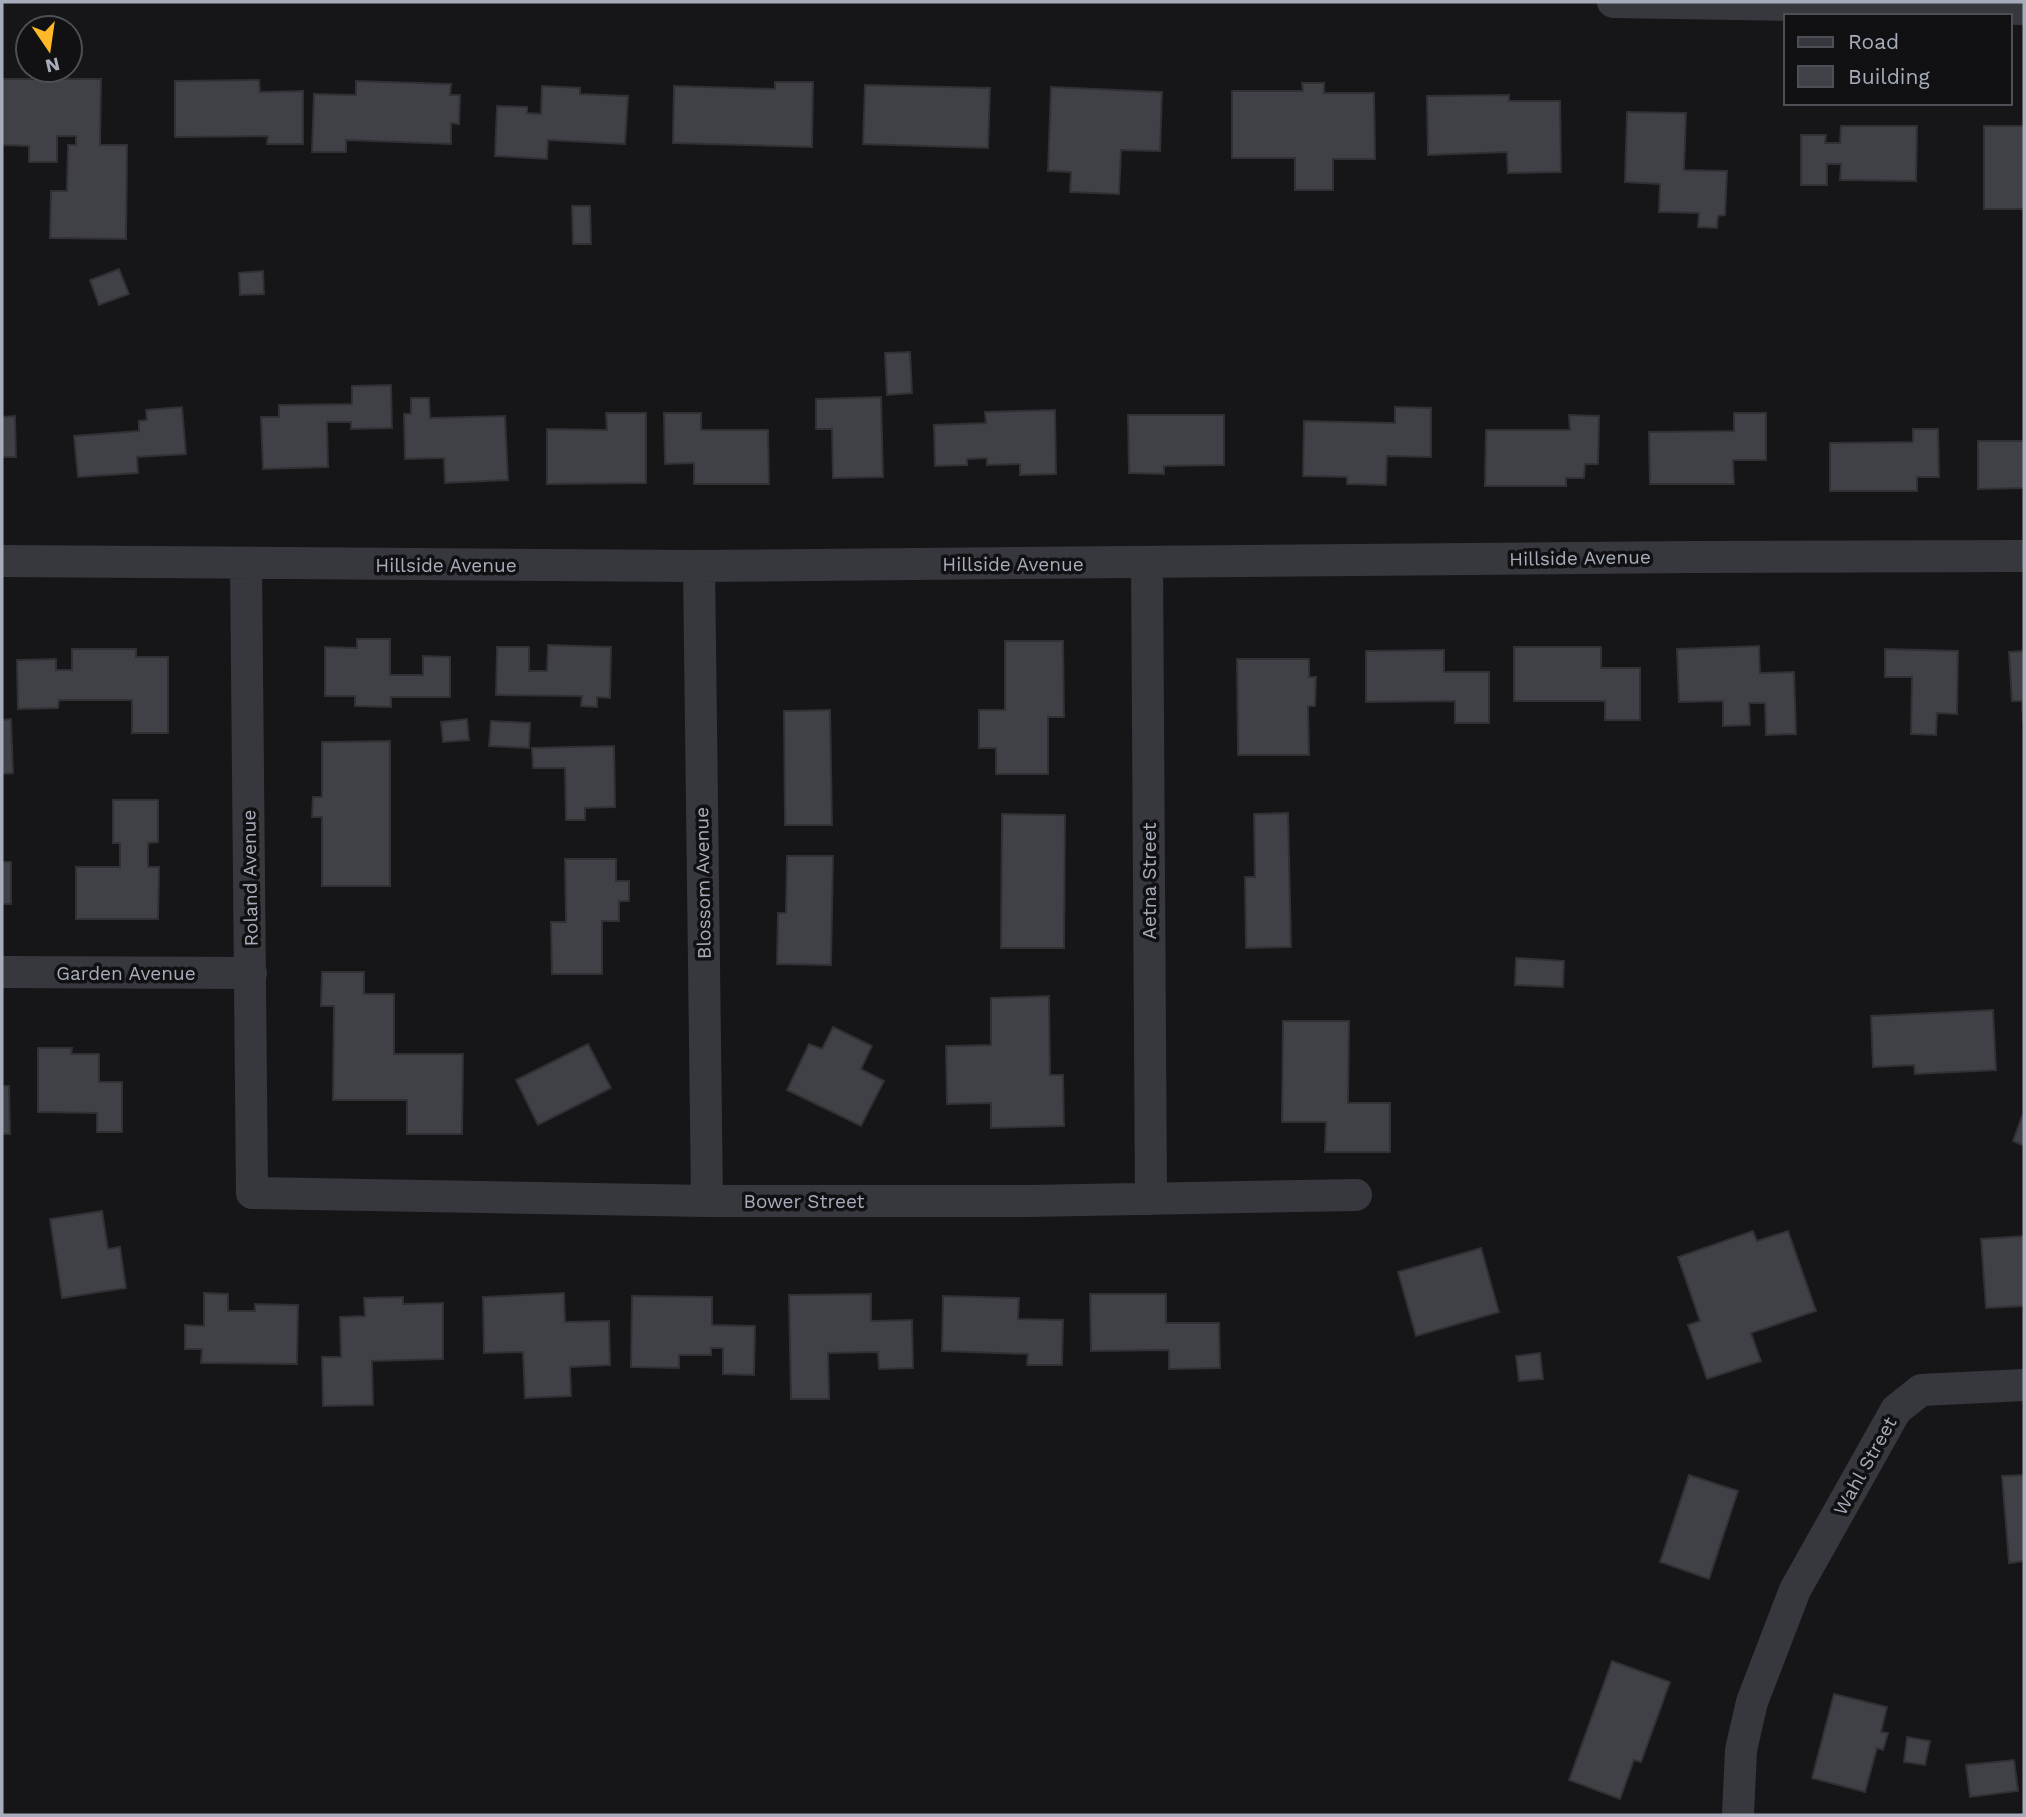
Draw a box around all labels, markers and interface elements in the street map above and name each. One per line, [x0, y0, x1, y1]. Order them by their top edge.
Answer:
north arrow [14, 14, 84, 84]
legend [1784, 14, 2012, 105]
text: Road [1848, 29, 1899, 54]
text: N [43, 52, 62, 78]
text: Building [1848, 64, 1930, 89]
street label: Hillside Avenue [1509, 545, 1651, 571]
street label: Hillside Avenue [942, 553, 1084, 576]
street label: Hillside Avenue [375, 554, 517, 577]
street label: Blossom Avenue [690, 807, 716, 959]
street label: Roland Avenue [237, 809, 263, 947]
street label: Aetna Street [1138, 823, 1161, 939]
street label: Garden Avenue [56, 962, 196, 985]
street label: Bower Street [743, 1190, 865, 1213]
street label: Wahl Street [1829, 1413, 1901, 1519]

